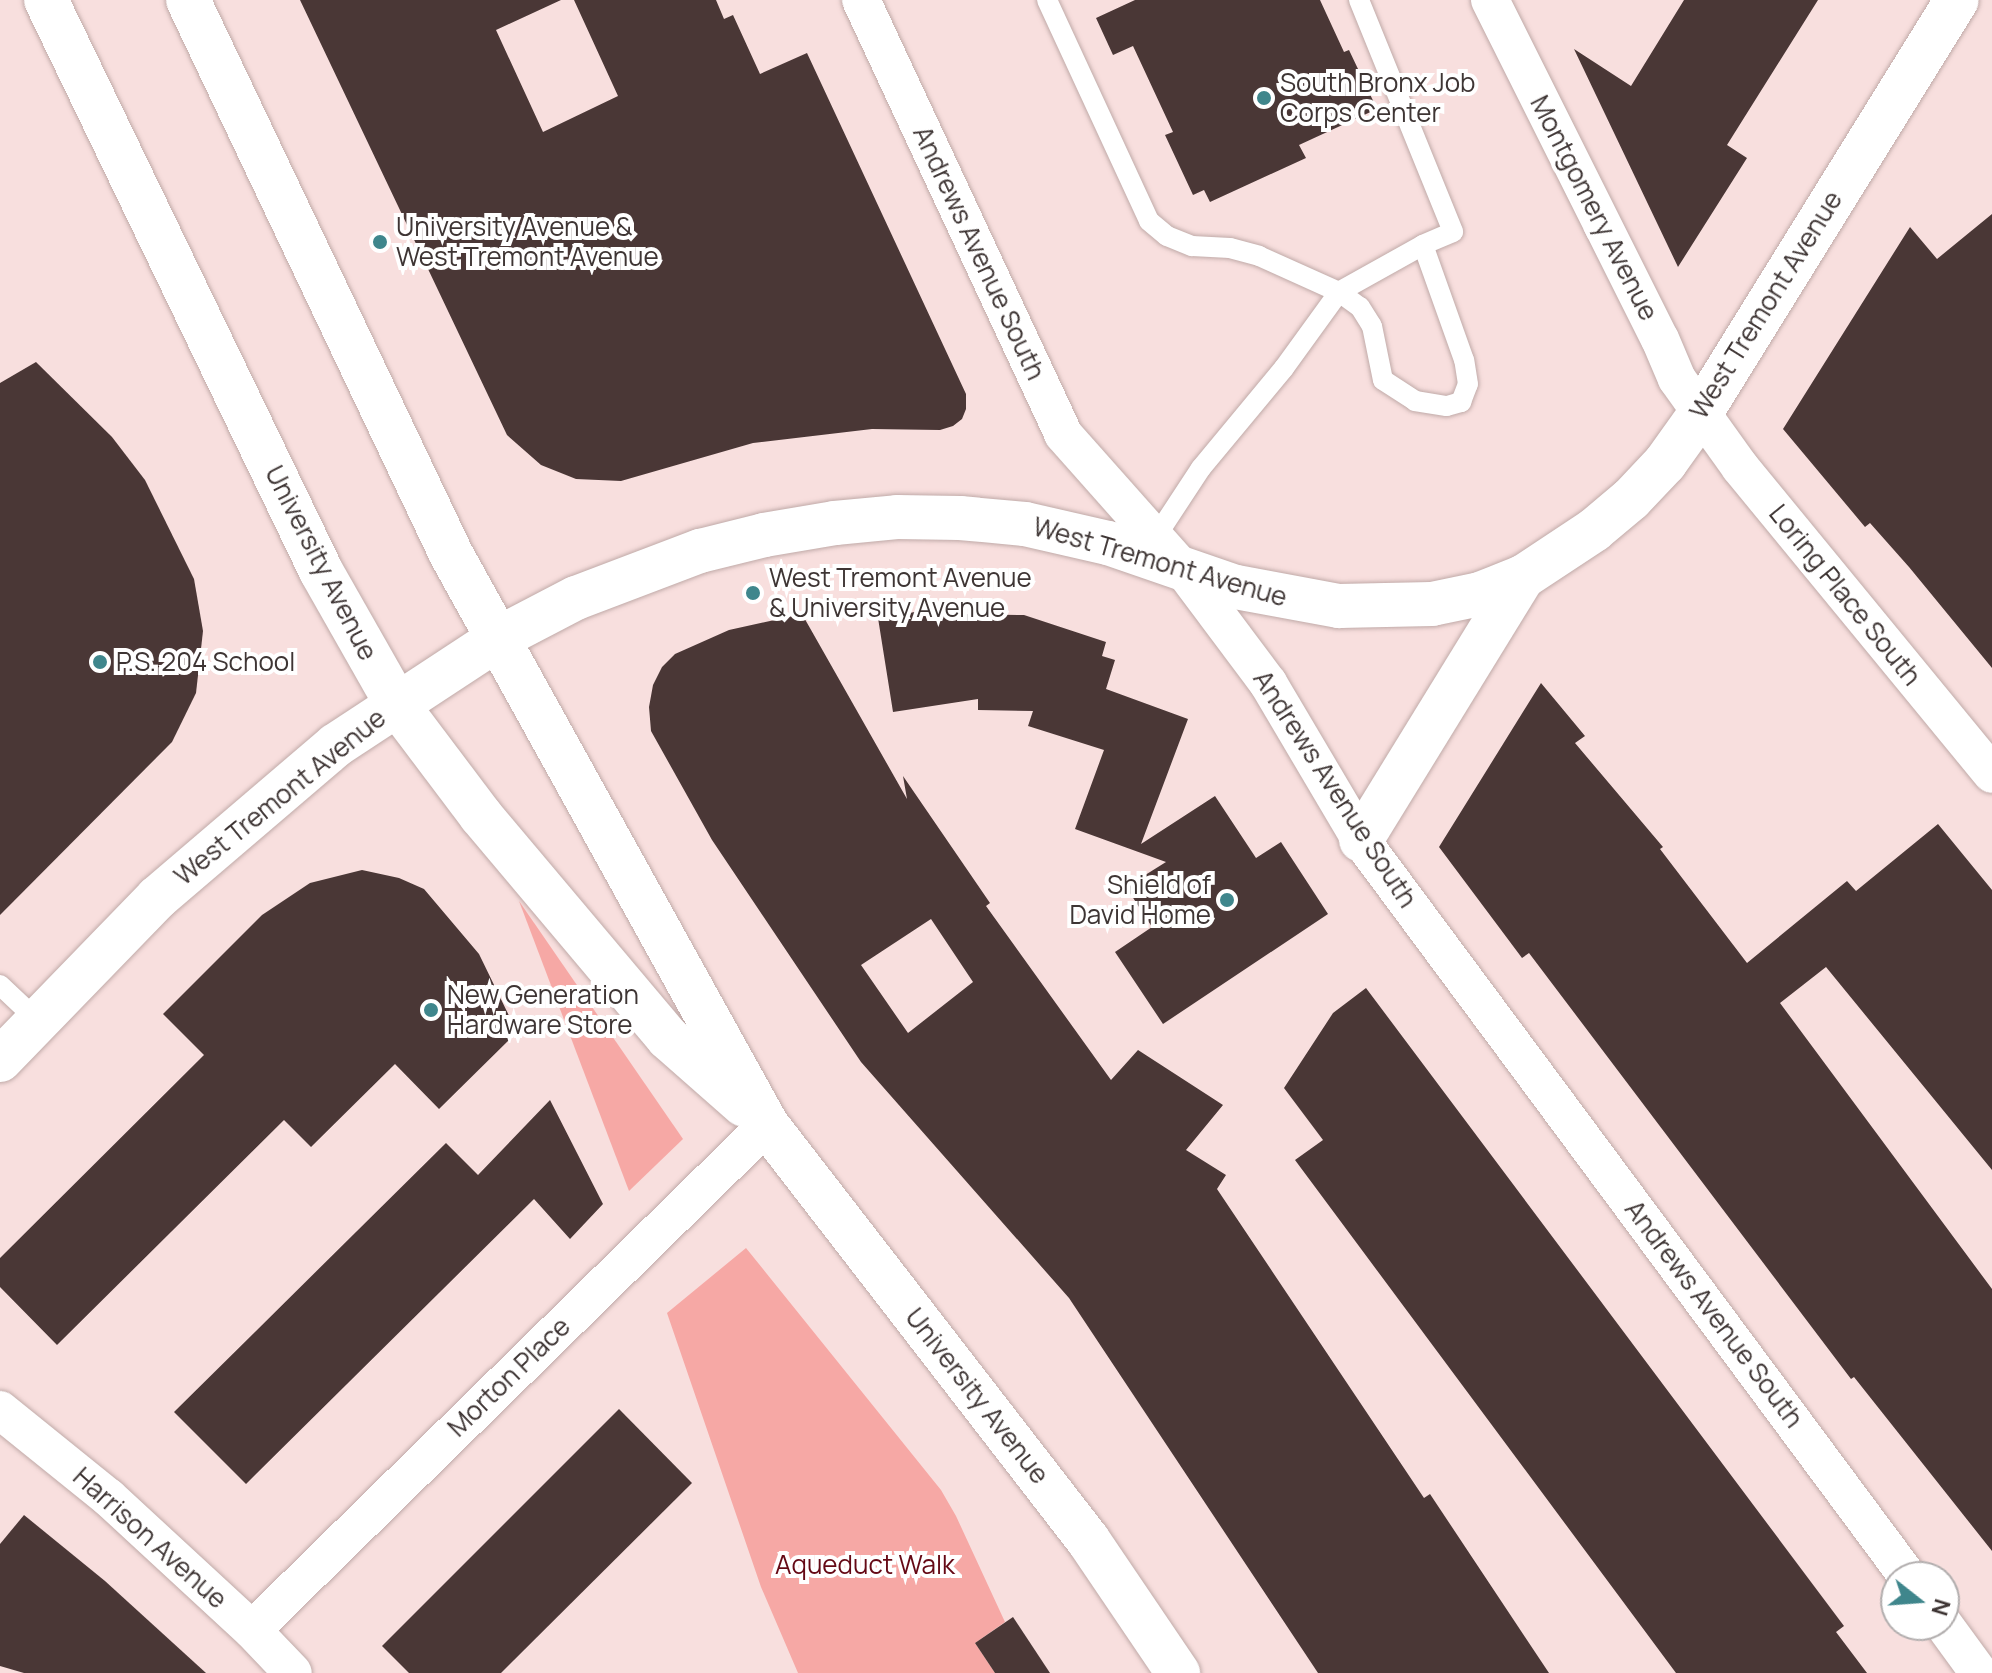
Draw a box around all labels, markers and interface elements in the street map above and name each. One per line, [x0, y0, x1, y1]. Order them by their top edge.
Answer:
place label: South Bronx Job Corps Center [1280, 67, 1476, 128]
marker: South Bronx Job Corps Center [1255, 89, 1273, 107]
street label: Montgomery Avenue [1524, 90, 1664, 326]
street label: Andrews Avenue South [906, 121, 1052, 385]
street label: West Tremont Avenue [1683, 185, 1849, 425]
place label: University Avenue & West Tremont Avenue [396, 211, 659, 272]
marker: University Avenue & West Tremont Avenue [371, 233, 389, 251]
street label: University Avenue [258, 461, 384, 665]
street label: Loring Place South [1763, 498, 1927, 692]
street label: West Tremont Avenue [1029, 511, 1291, 613]
place label: West Tremont Avenue & University Avenue [769, 562, 1032, 624]
marker: West Tremont Avenue & University Avenue [744, 584, 762, 602]
place label: P.S. 204 School [116, 646, 295, 678]
marker: P.S. 204 School [91, 653, 109, 671]
street label: Andrews Avenue South [1247, 665, 1423, 913]
street label: West Tremont Avenue [168, 702, 392, 892]
place label: Shield of David Home [1069, 869, 1211, 930]
marker: Shield of David Home [1218, 891, 1236, 909]
place label: New Generation Hardware Store [447, 979, 639, 1040]
marker: New Generation Hardware Store [422, 1001, 440, 1019]
street label: Andrews Avenue South [1618, 1194, 1810, 1434]
street label: University Avenue [899, 1302, 1055, 1490]
street label: Morton Place [441, 1311, 577, 1443]
street label: Harrison Avenue [67, 1461, 233, 1615]
park label: Aqueduct Walk [775, 1549, 955, 1581]
north arrow [1880, 1561, 1960, 1641]
text: N [1924, 1595, 1958, 1619]

